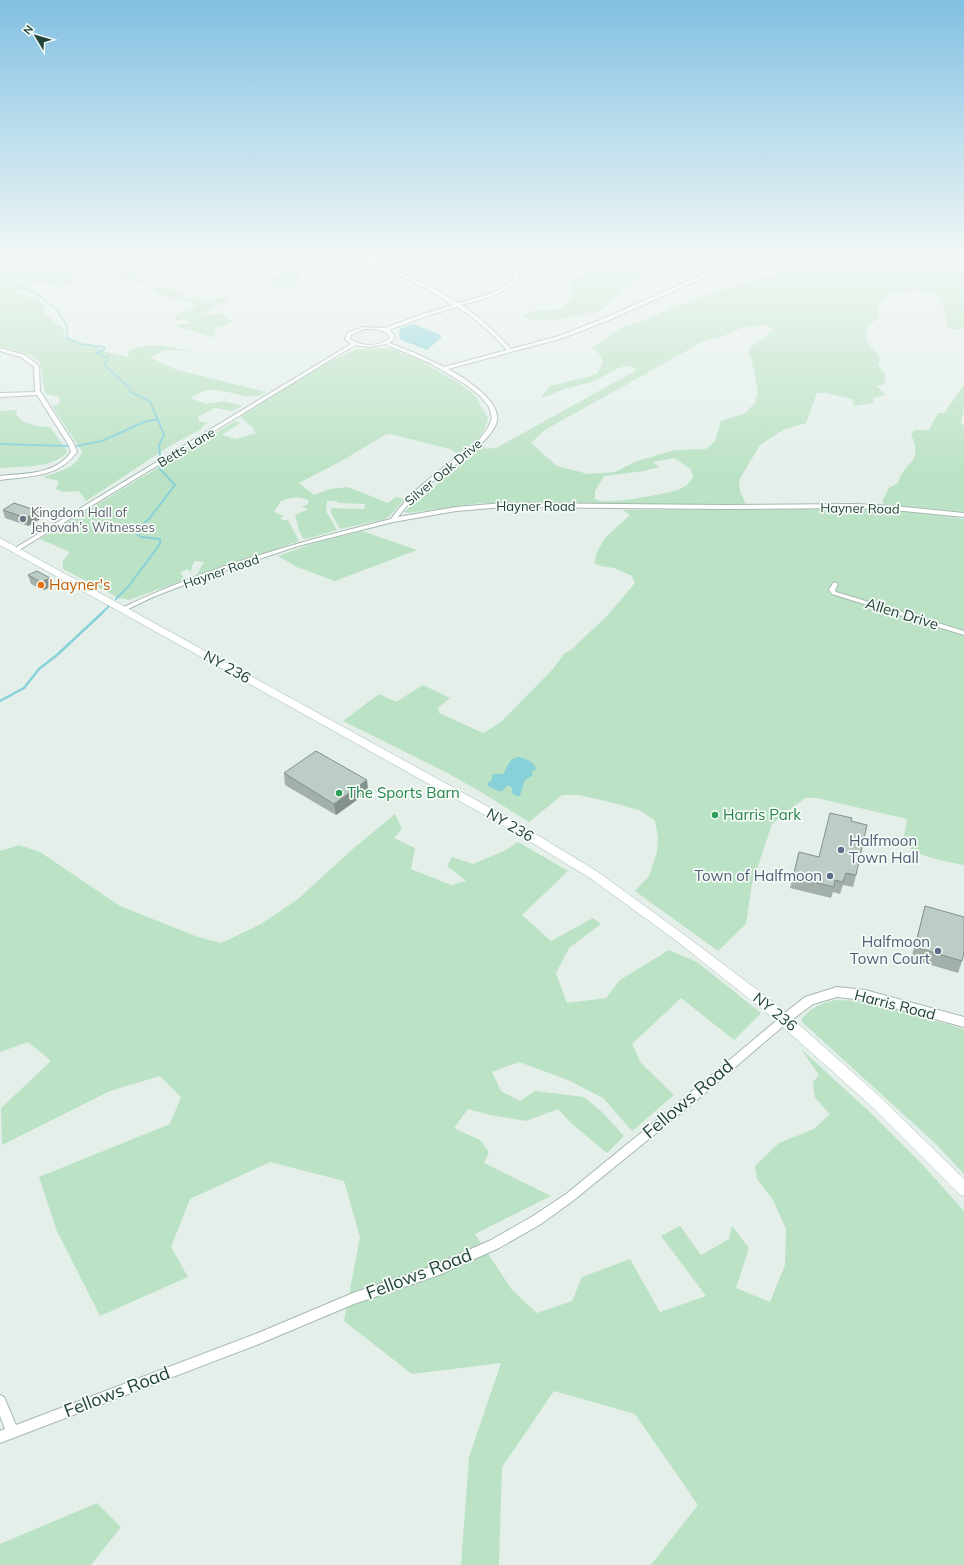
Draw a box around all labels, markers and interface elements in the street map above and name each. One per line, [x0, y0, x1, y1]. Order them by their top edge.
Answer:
north arrow [16, 16, 56, 56]
text: N [20, 22, 36, 37]
street label: Betts Lane [154, 424, 218, 470]
street label: Silver Oak Drive [401, 435, 485, 509]
street label: Hayner Road [496, 498, 576, 514]
street label: Hayner Road [820, 499, 900, 517]
place label: Kingdom Hall of Jehovah’s Witnesses [31, 504, 155, 535]
marker: Kingdom Hall of Jehovah’s Witnesses [18, 514, 28, 524]
street label: Hayner Road [181, 551, 261, 591]
place label: Hayner's [49, 575, 111, 594]
marker: Hayner's [36, 580, 46, 590]
street label: Allen Drive [863, 593, 941, 634]
street label: NY 236 [200, 646, 254, 687]
place label: The Sports Barn [347, 783, 460, 802]
marker: The Sports Barn [334, 788, 344, 798]
street label: NY 236 [483, 804, 537, 846]
place label: Harris Park [723, 805, 801, 824]
marker: Harris Park [710, 810, 720, 820]
place label: Halfmoon Town Hall [849, 831, 919, 867]
marker: Halfmoon Town Hall [836, 845, 846, 855]
place label: Town of Halfmoon [694, 866, 822, 885]
marker: Town of Halfmoon [825, 871, 835, 881]
place label: Halfmoon Town Court [850, 932, 930, 968]
marker: Halfmoon Town Court [933, 946, 943, 956]
street label: Harris Road [853, 985, 938, 1024]
street label: NY 236 [749, 988, 801, 1035]
street label: Fellows Road [638, 1054, 738, 1143]
street label: Fellows Road [363, 1243, 475, 1304]
street label: Fellows Road [61, 1361, 173, 1422]

